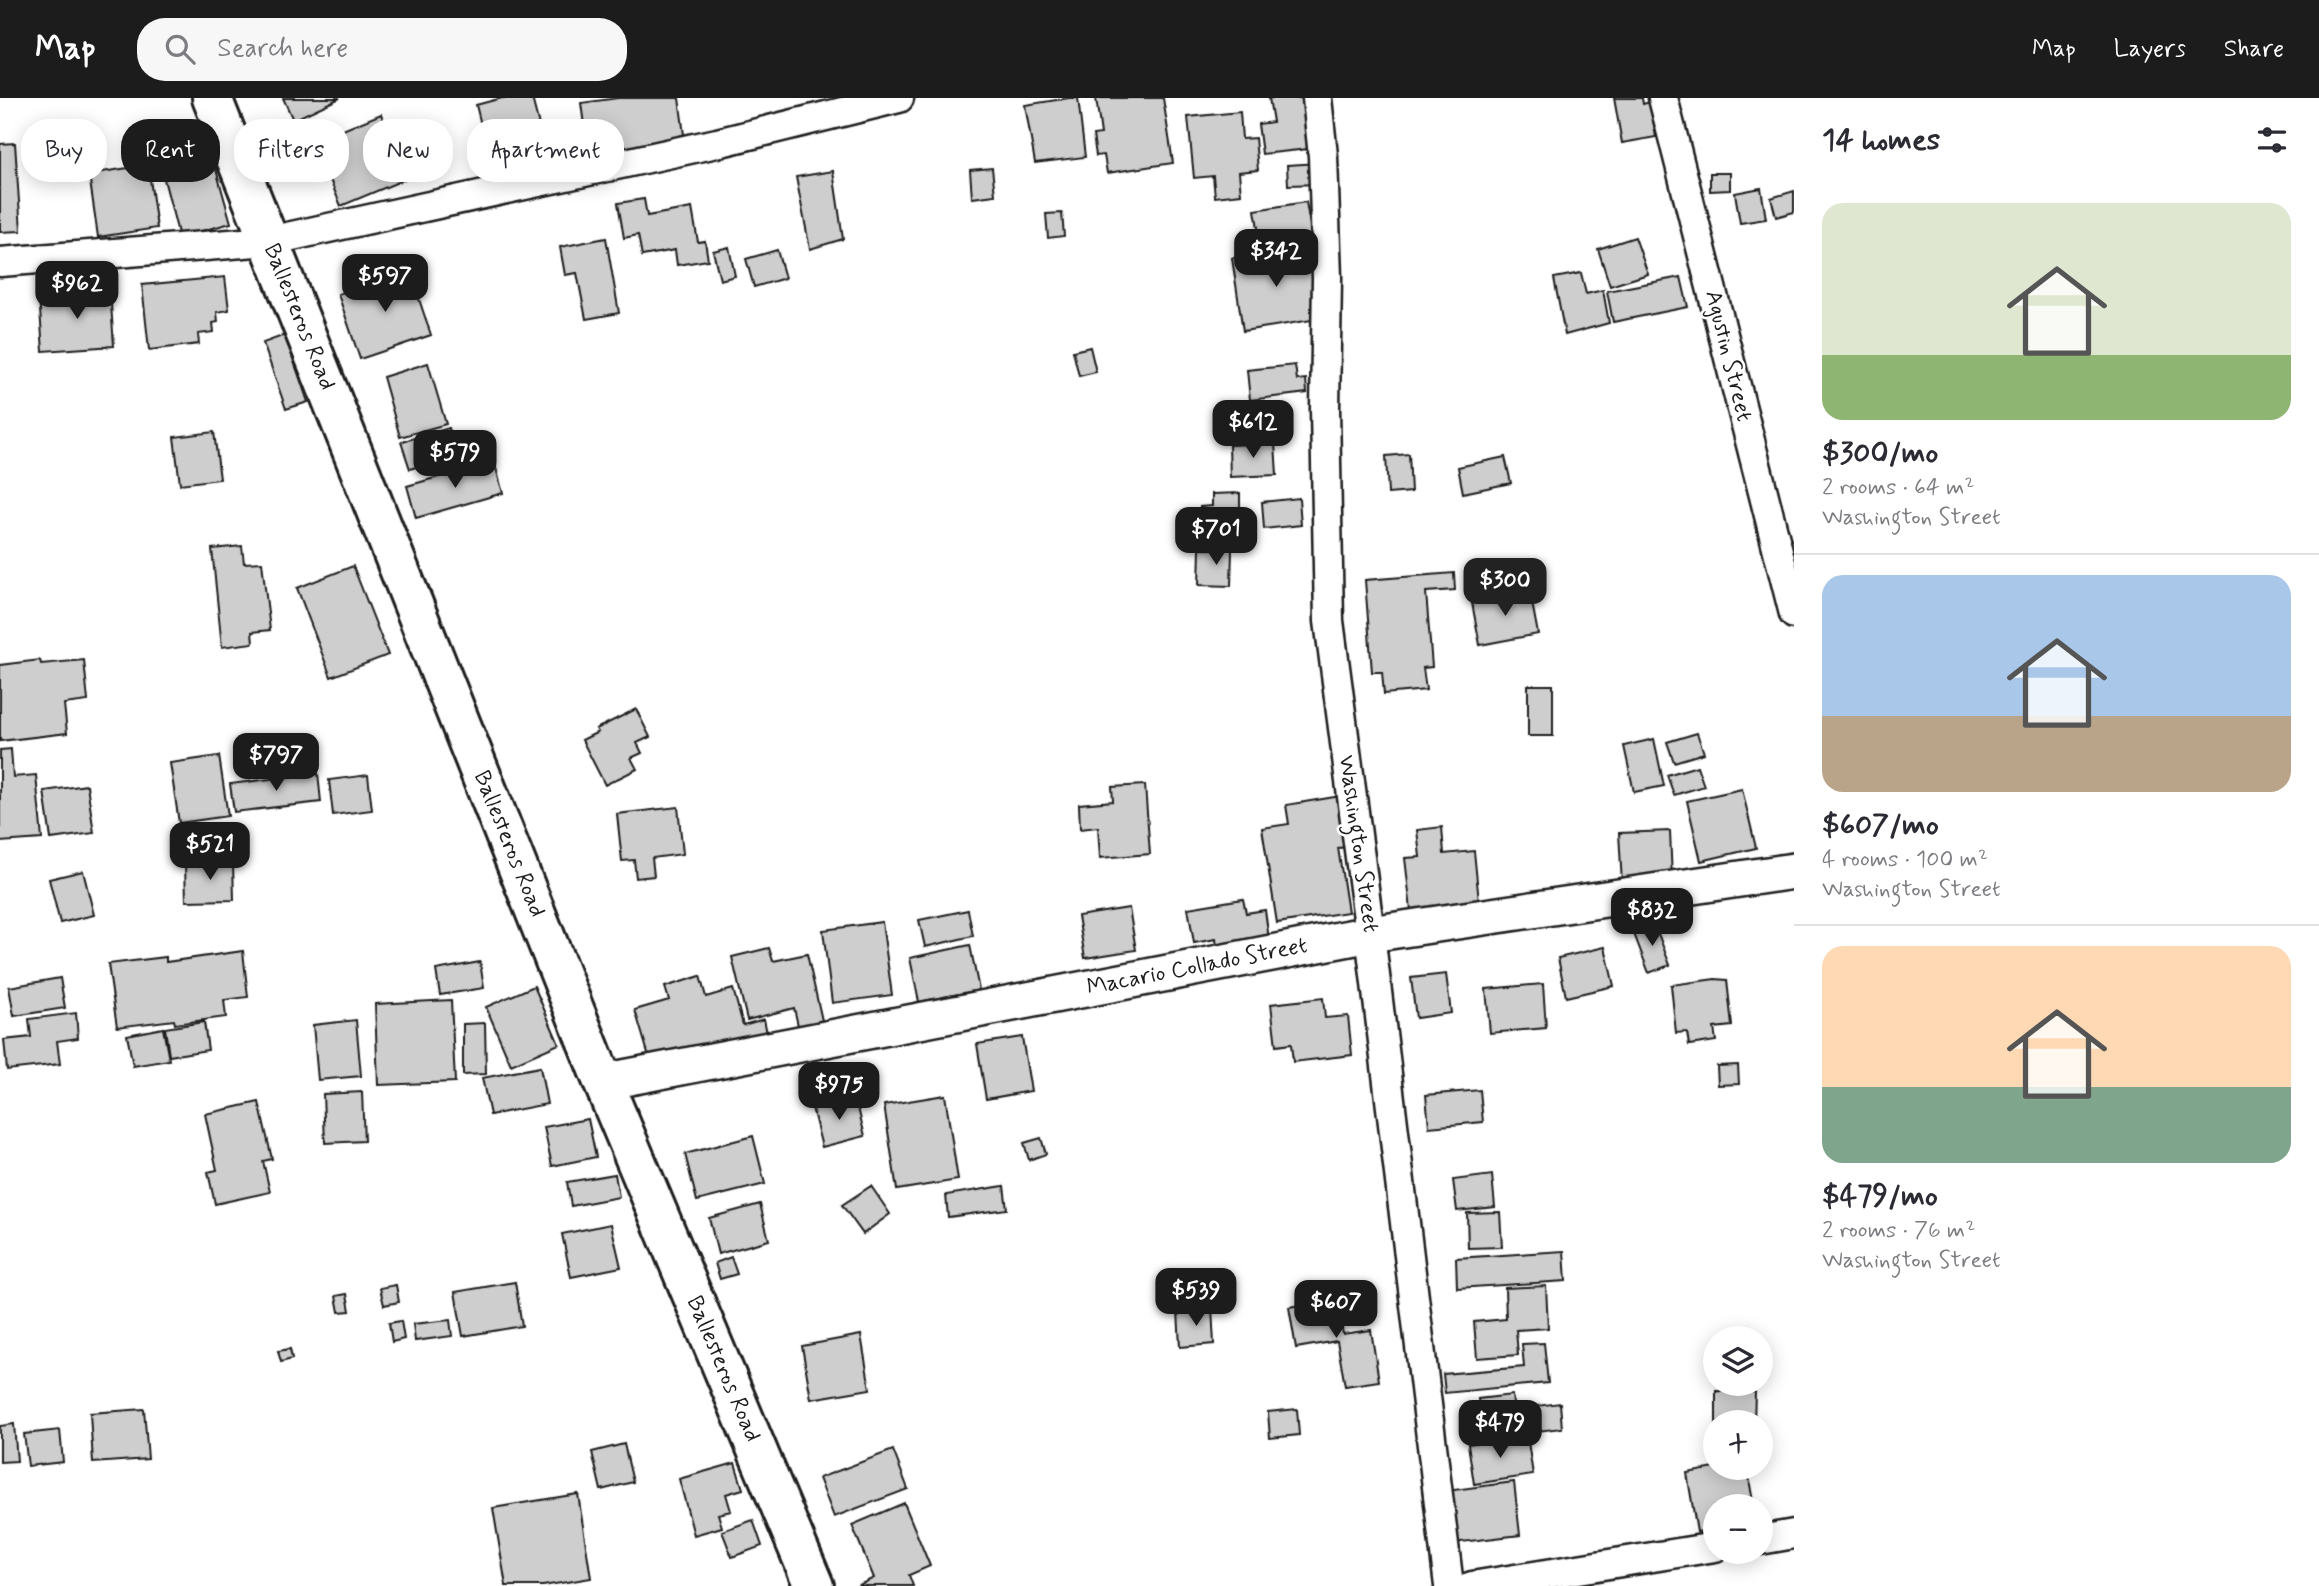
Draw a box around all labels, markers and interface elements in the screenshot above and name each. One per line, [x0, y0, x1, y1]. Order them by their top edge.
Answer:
search box [137, 18, 627, 81]
text: Map [35, 27, 95, 71]
icon: search [161, 30, 199, 68]
text: Search here [217, 32, 348, 66]
text: Map [2032, 34, 2076, 65]
text: Layers [2114, 34, 2186, 65]
text: Share [2224, 34, 2284, 65]
chip: Buy [21, 119, 107, 182]
chip: Rent [121, 119, 220, 182]
chip: Filters [234, 119, 349, 182]
chip: New [363, 119, 453, 182]
chip: Apartment [467, 119, 624, 182]
text: 14 homes [1822, 121, 1940, 160]
icon: filters [2253, 121, 2291, 159]
pin: $342 [1235, 230, 1317, 289]
text: $342 [1250, 237, 1302, 267]
street label: Ballesteros Road [256, 239, 342, 395]
icon: home [1994, 248, 2120, 374]
pin: $597 [344, 254, 426, 314]
pin: $962 [36, 262, 118, 321]
text: $597 [358, 262, 412, 292]
text: $962 [51, 269, 103, 299]
street label: Agustin Street [1697, 287, 1759, 425]
pin: $612 [1212, 400, 1294, 460]
text: $612 [1229, 408, 1277, 438]
pin: $579 [414, 430, 496, 490]
text: $300/mo [1822, 434, 1938, 473]
text: $579 [429, 438, 481, 468]
text: 2 rooms · 64 m² [1822, 473, 1974, 503]
text: Washington Street [1822, 503, 2001, 533]
pin: $701 [1175, 508, 1257, 567]
text: $701 [1191, 515, 1241, 545]
pin: $300 [1464, 559, 1546, 618]
text: $300 [1480, 566, 1530, 596]
icon: home [1994, 620, 2120, 746]
pin: $797 [235, 734, 317, 793]
text: $797 [249, 741, 303, 771]
street label: Washington Street [1329, 753, 1385, 935]
street label: Ballesteros Road [466, 766, 552, 922]
text: $607/mo [1822, 806, 1939, 845]
pin: $521 [169, 822, 251, 882]
text: $521 [186, 830, 234, 860]
text: 4 rooms · 100 m² [1822, 845, 1988, 875]
text: Washington Street [1822, 875, 2001, 905]
pin: $832 [1611, 888, 1693, 948]
text: $832 [1627, 896, 1677, 926]
street label: Macario Collado Street [1084, 931, 1310, 1003]
icon: home [1994, 991, 2120, 1117]
pin: $975 [798, 1062, 880, 1122]
text: $975 [814, 1070, 864, 1100]
text: $479/mo [1822, 1177, 1938, 1216]
text: 2 rooms · 76 m² [1822, 1216, 1975, 1246]
text: Washington Street [1822, 1246, 2001, 1276]
pin: $539 [1155, 1268, 1237, 1328]
text: $539 [1171, 1276, 1221, 1306]
pin: $607 [1295, 1280, 1377, 1340]
text: $607 [1310, 1288, 1362, 1318]
street label: Ballesteros Road [679, 1292, 767, 1446]
map controls [1703, 1326, 1773, 1564]
button: layers [1703, 1326, 1773, 1396]
pin: $479 [1459, 1400, 1541, 1460]
text: $479 [1475, 1408, 1525, 1438]
button: + [1703, 1410, 1773, 1480]
button: − [1703, 1494, 1773, 1564]

